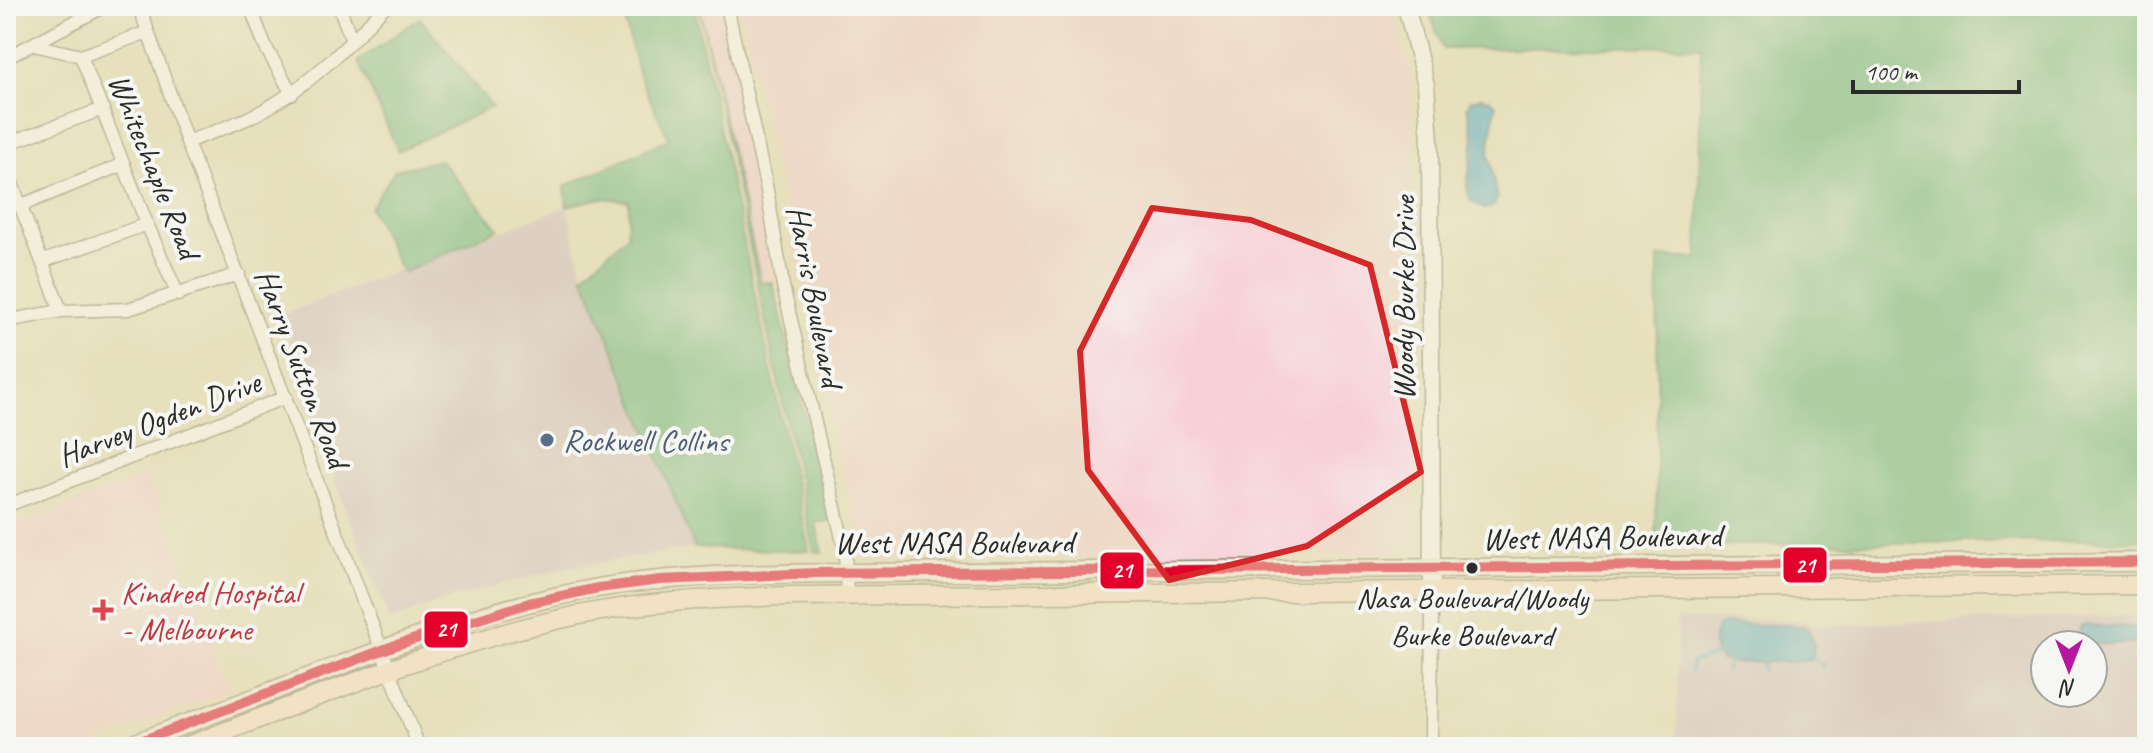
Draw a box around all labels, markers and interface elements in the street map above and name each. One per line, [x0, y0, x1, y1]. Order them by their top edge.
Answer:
scale bar [1853, 44, 2019, 94]
text: 100 m [1865, 57, 1919, 87]
street label: Whitechaple Road [98, 68, 211, 268]
street label: Woody Burke Drive [1383, 194, 1424, 400]
street label: Harris Boulevard [777, 202, 853, 394]
street label: Harry Sutton Road [245, 263, 360, 477]
street label: Harvey Ogden Drive [52, 361, 268, 476]
place label: Rockwell Collins [563, 420, 731, 461]
marker: Rockwell Collins [538, 431, 556, 449]
street label: West NASA Boulevard [1482, 514, 1726, 560]
street label: West NASA Boulevard [835, 522, 1078, 563]
line badge: 21 [1782, 546, 1828, 584]
line badge: 21 [1099, 551, 1145, 590]
text: 21 [1795, 552, 1817, 580]
text: 21 [1112, 557, 1134, 585]
marker: Nasa Boulevard/Woody Burke Boulevard [1464, 560, 1480, 576]
place label: Kindred Hospital - Melbourne [121, 572, 305, 650]
place label: Nasa Boulevard/Woody Burke Boulevard [1356, 579, 1590, 654]
marker: Kindred Hospital - Melbourne [92, 599, 114, 621]
line badge: 21 [423, 610, 469, 649]
text: 21 [436, 616, 458, 644]
north arrow [2029, 629, 2109, 709]
text: N [2059, 674, 2076, 702]

